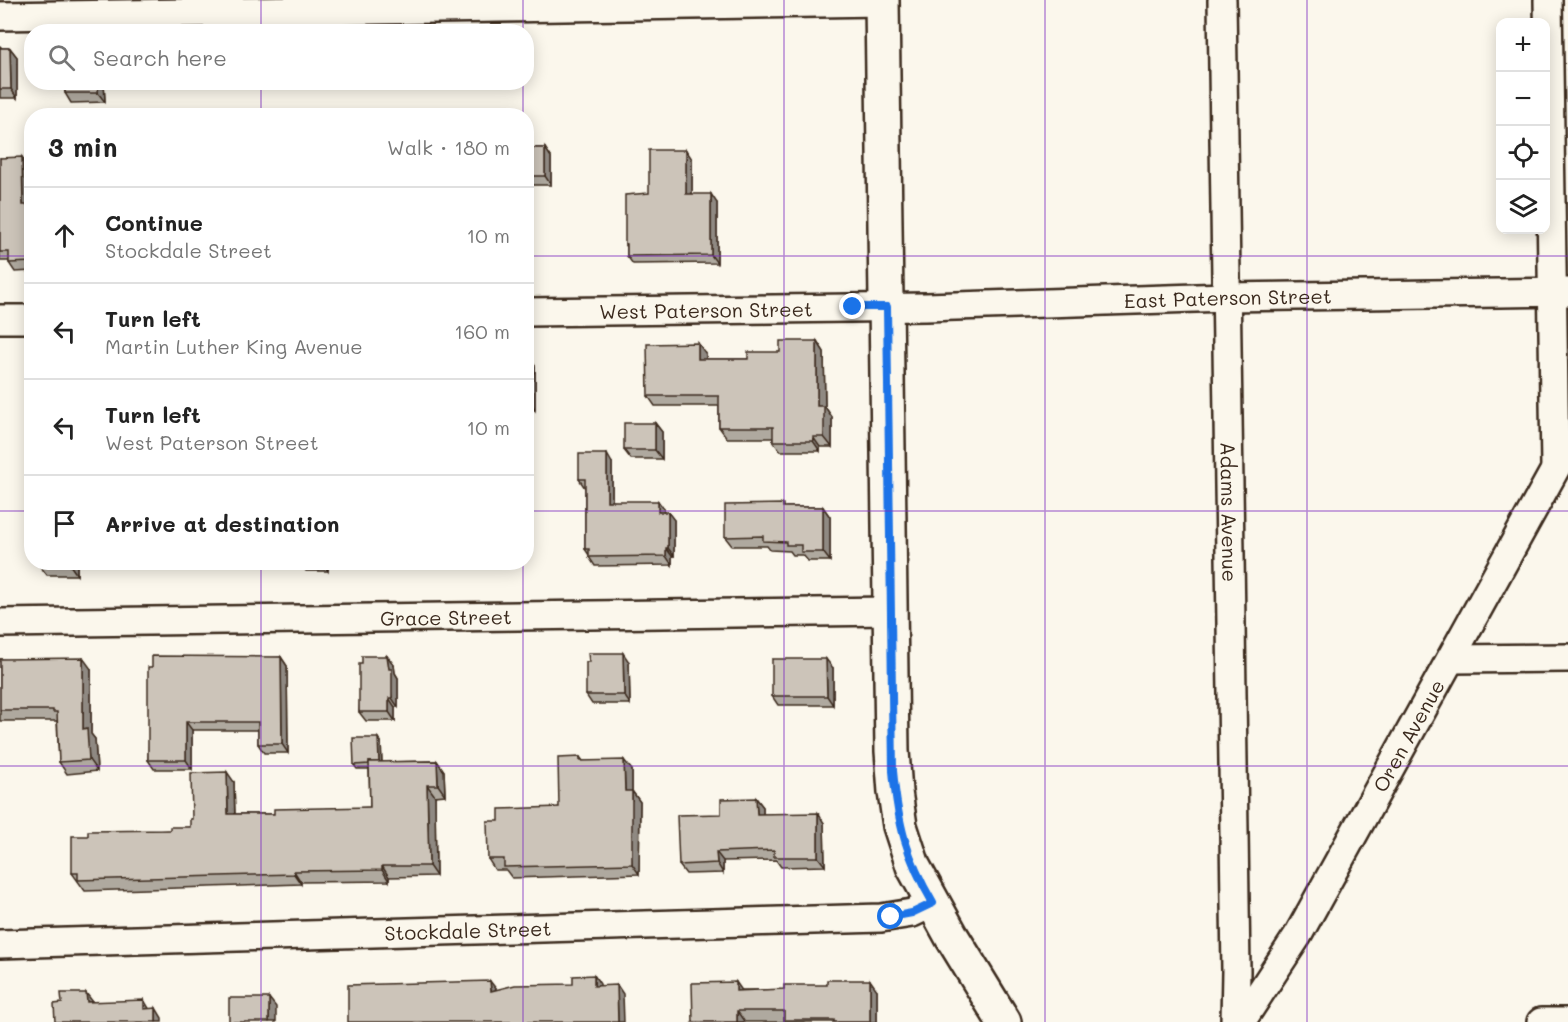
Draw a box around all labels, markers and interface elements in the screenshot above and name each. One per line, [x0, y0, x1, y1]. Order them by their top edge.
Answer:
map controls [1496, 18, 1550, 234]
button: + [1496, 18, 1550, 72]
search box [24, 24, 534, 90]
icon: search [45, 41, 78, 74]
text: Search here [93, 43, 227, 72]
button: − [1496, 72, 1550, 126]
button: locate [1496, 126, 1550, 180]
text: 3 min [48, 130, 117, 164]
text: Walk · 180 m [387, 134, 510, 160]
button: layers [1496, 180, 1550, 234]
text: Continue [105, 208, 203, 237]
icon: ahead [48, 219, 81, 252]
text: 10 m [466, 222, 510, 248]
text: Stockdale Street [105, 237, 272, 263]
street label: East Paterson Street [1124, 282, 1332, 313]
route end [839, 293, 865, 319]
street label: West Paterson Street [599, 295, 813, 324]
text: Turn left [105, 304, 201, 333]
icon: left [48, 315, 81, 348]
text: 160 m [454, 318, 510, 344]
text: Martin Luther King Avenue [105, 333, 363, 359]
text: Turn left [105, 400, 201, 429]
icon: left [48, 411, 81, 444]
text: 10 m [466, 414, 510, 440]
text: West Paterson Street [105, 429, 318, 455]
street label: Adams Avenue [1215, 442, 1243, 582]
icon: arrive [48, 507, 81, 540]
text: Arrive at destination [105, 509, 340, 538]
street label: Grace Street [380, 603, 512, 631]
street label: Oren Avenue [1367, 674, 1450, 796]
route start [877, 903, 903, 929]
street label: Stockdale Street [384, 915, 552, 946]

